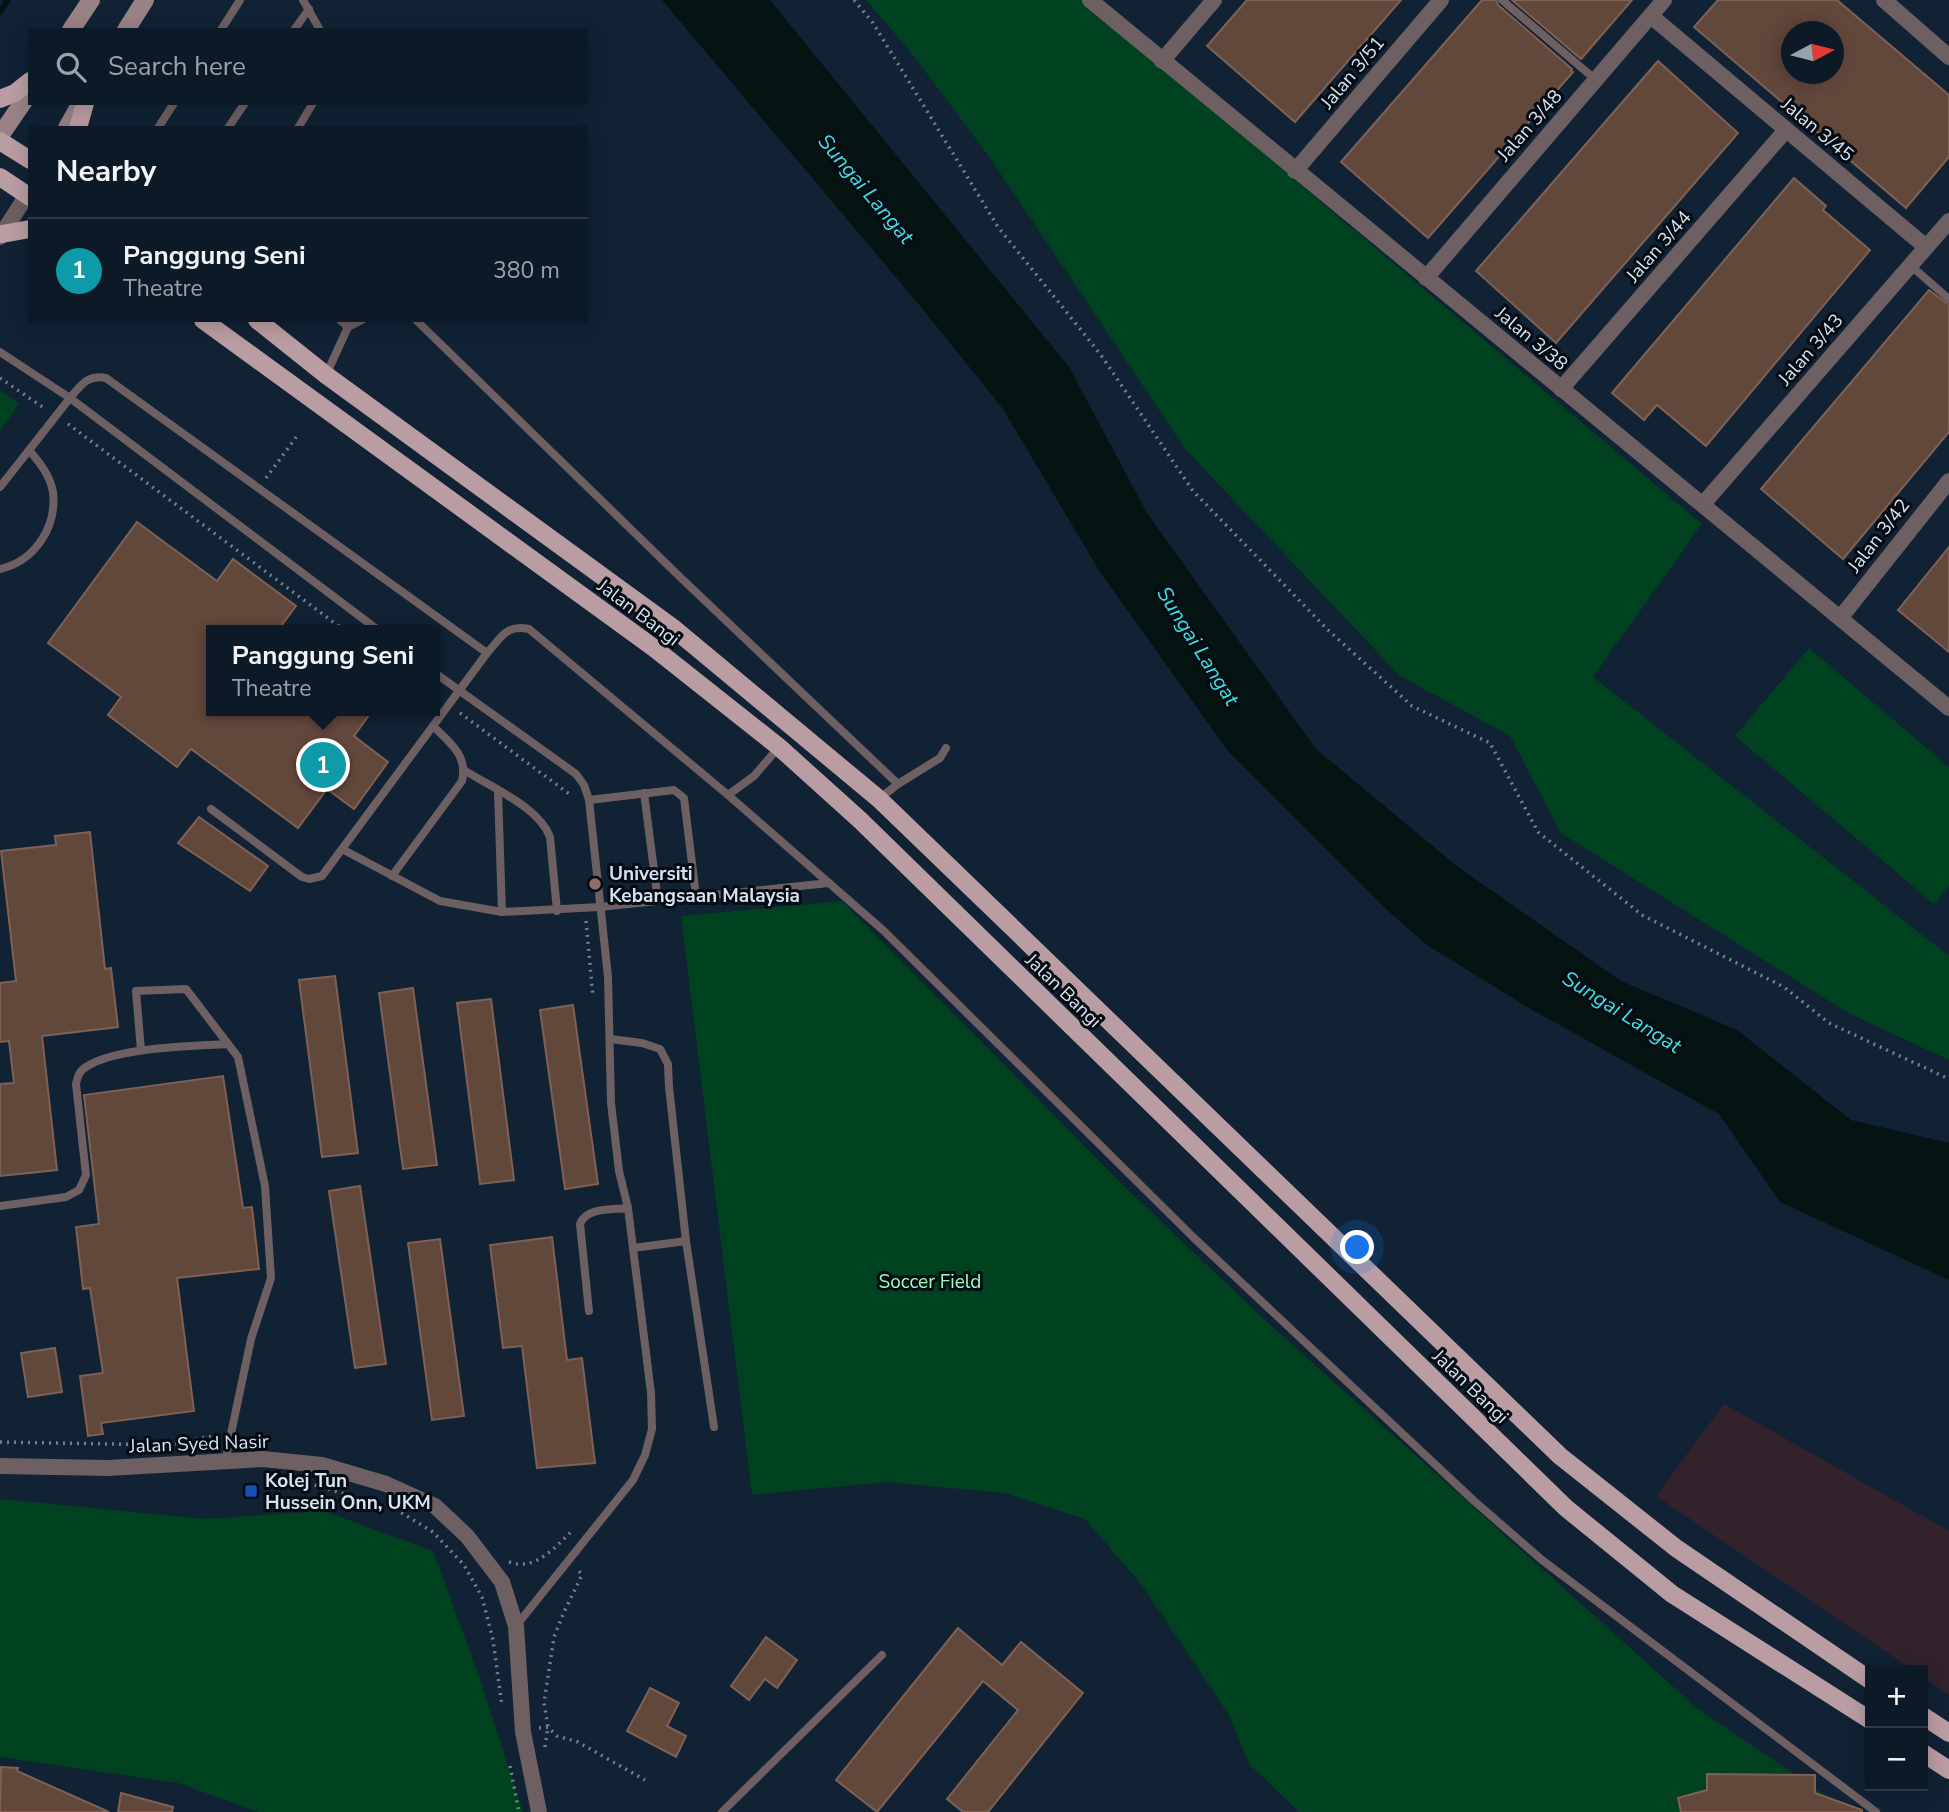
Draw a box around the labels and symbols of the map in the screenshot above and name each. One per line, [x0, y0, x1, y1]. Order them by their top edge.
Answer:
north arrow [1781, 21, 1844, 84]
street label: Jalan 3/51 [1314, 31, 1391, 115]
street label: Jalan 3/48 [1491, 84, 1568, 168]
street label: Jalan 3/45 [1775, 91, 1859, 168]
water label: Sungai Langat [812, 128, 921, 250]
street label: Jalan 3/44 [1620, 205, 1697, 289]
street label: Jalan 3/38 [1489, 300, 1573, 377]
street label: Jalan 3/43 [1772, 308, 1849, 392]
street label: Jalan 3/42 [1841, 493, 1916, 579]
street label: Jalan Bangi [591, 573, 685, 652]
water label: Sungai Langat [1150, 581, 1246, 711]
pin: 1 [300, 739, 346, 791]
place label: Universiti Kebangsaan Malaysia [609, 861, 800, 909]
marker: Universiti Kebangsaan Malaysia [587, 876, 603, 892]
street label: Jalan Bangi [1019, 947, 1107, 1034]
water label: Sungai Langat [1557, 964, 1687, 1060]
your location [1340, 1230, 1374, 1264]
park label: Soccer Field [879, 1269, 981, 1295]
street label: Jalan Bangi [1426, 1343, 1514, 1430]
street label: Jalan Syed Nasir [128, 1429, 269, 1459]
place label: Kolej Tun Hussein Onn, UKM [265, 1468, 431, 1516]
marker: Kolej Tun Hussein Onn, UKM [243, 1483, 259, 1499]

